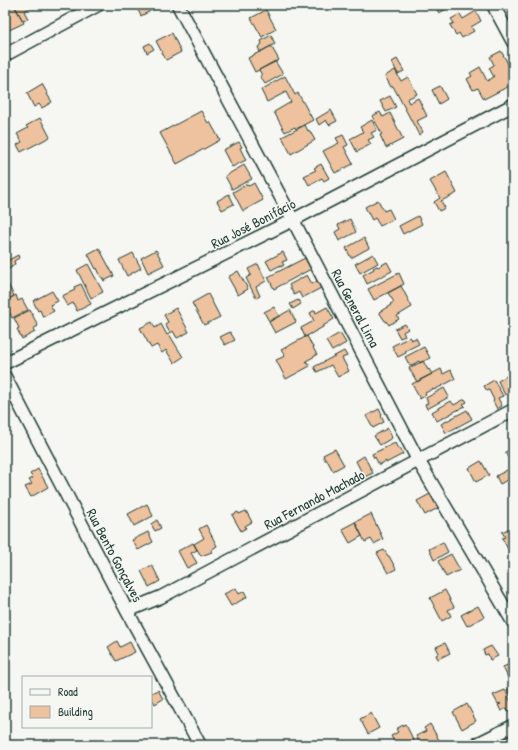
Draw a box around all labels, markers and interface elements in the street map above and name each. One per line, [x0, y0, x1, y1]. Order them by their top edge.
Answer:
street label: Rua José Bonifácio [207, 193, 299, 252]
street label: Rua General Lima [327, 266, 385, 351]
street label: Rua Fernando Machado [261, 464, 368, 533]
street label: Rua Bento Gonçalves [82, 505, 148, 605]
legend [22, 676, 152, 728]
text: Road [58, 683, 78, 700]
text: Building [58, 703, 93, 720]

